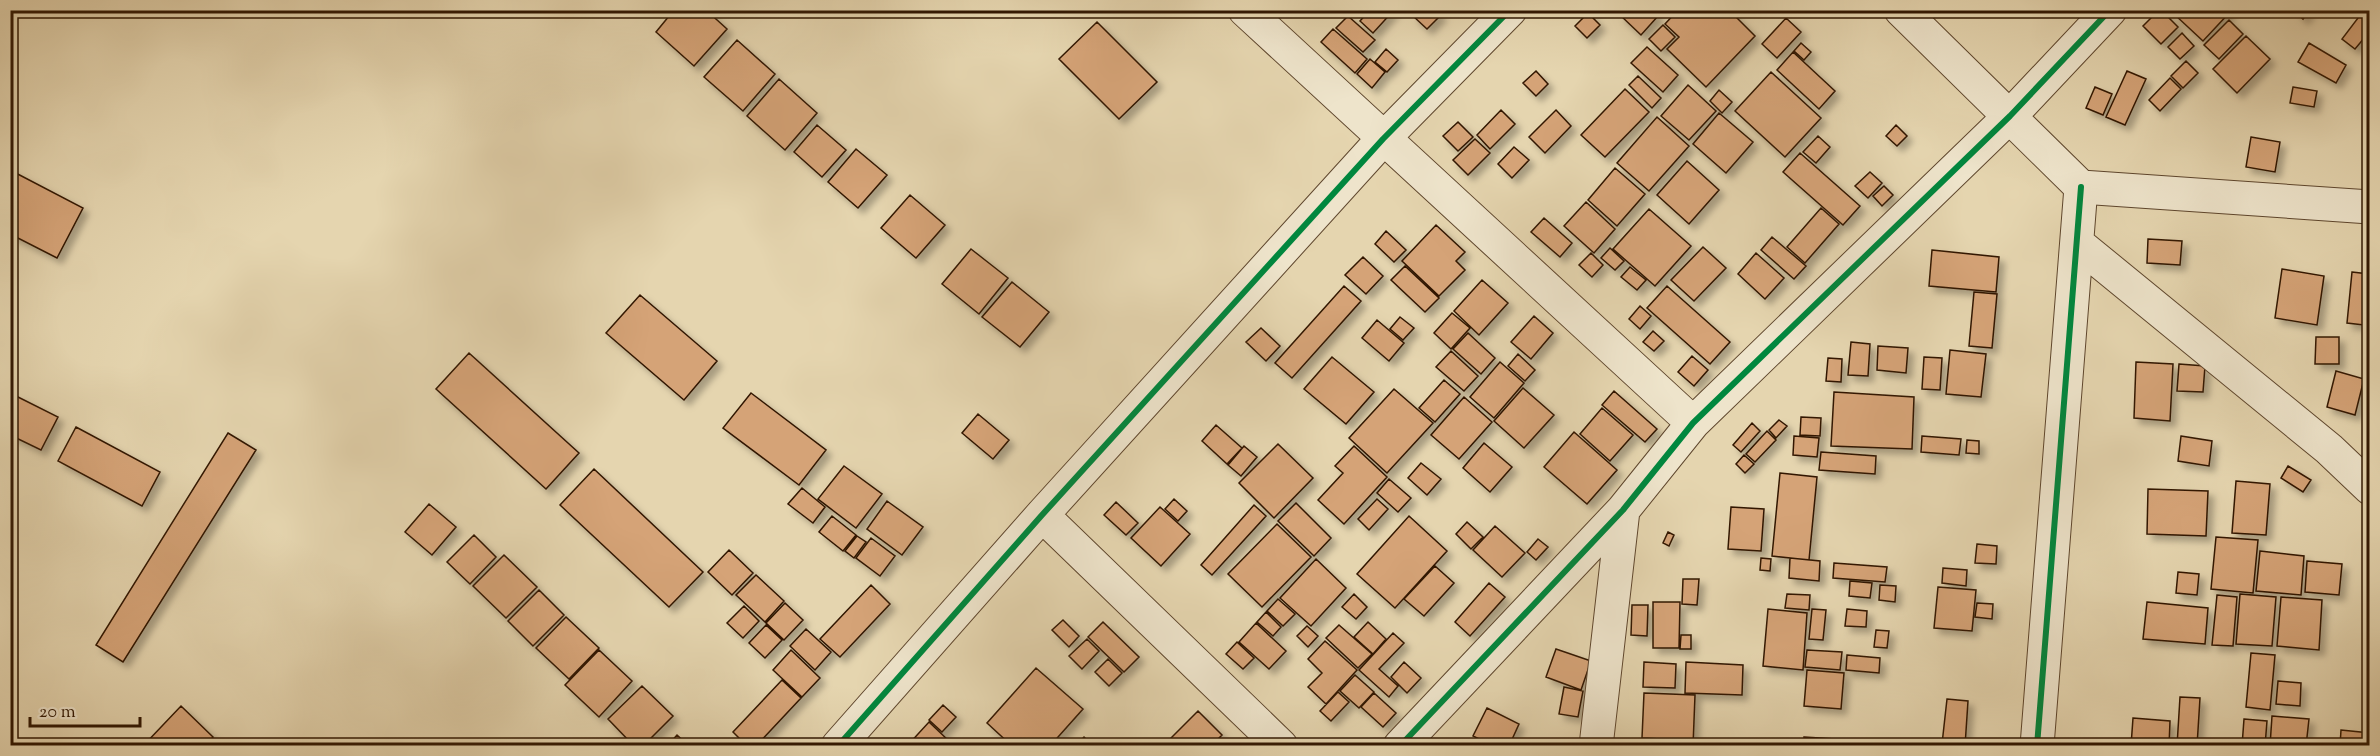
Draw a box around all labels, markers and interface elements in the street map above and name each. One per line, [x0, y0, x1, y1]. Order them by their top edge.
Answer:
scale bar [30, 690, 140, 728]
text: 20 m [39, 700, 76, 726]

